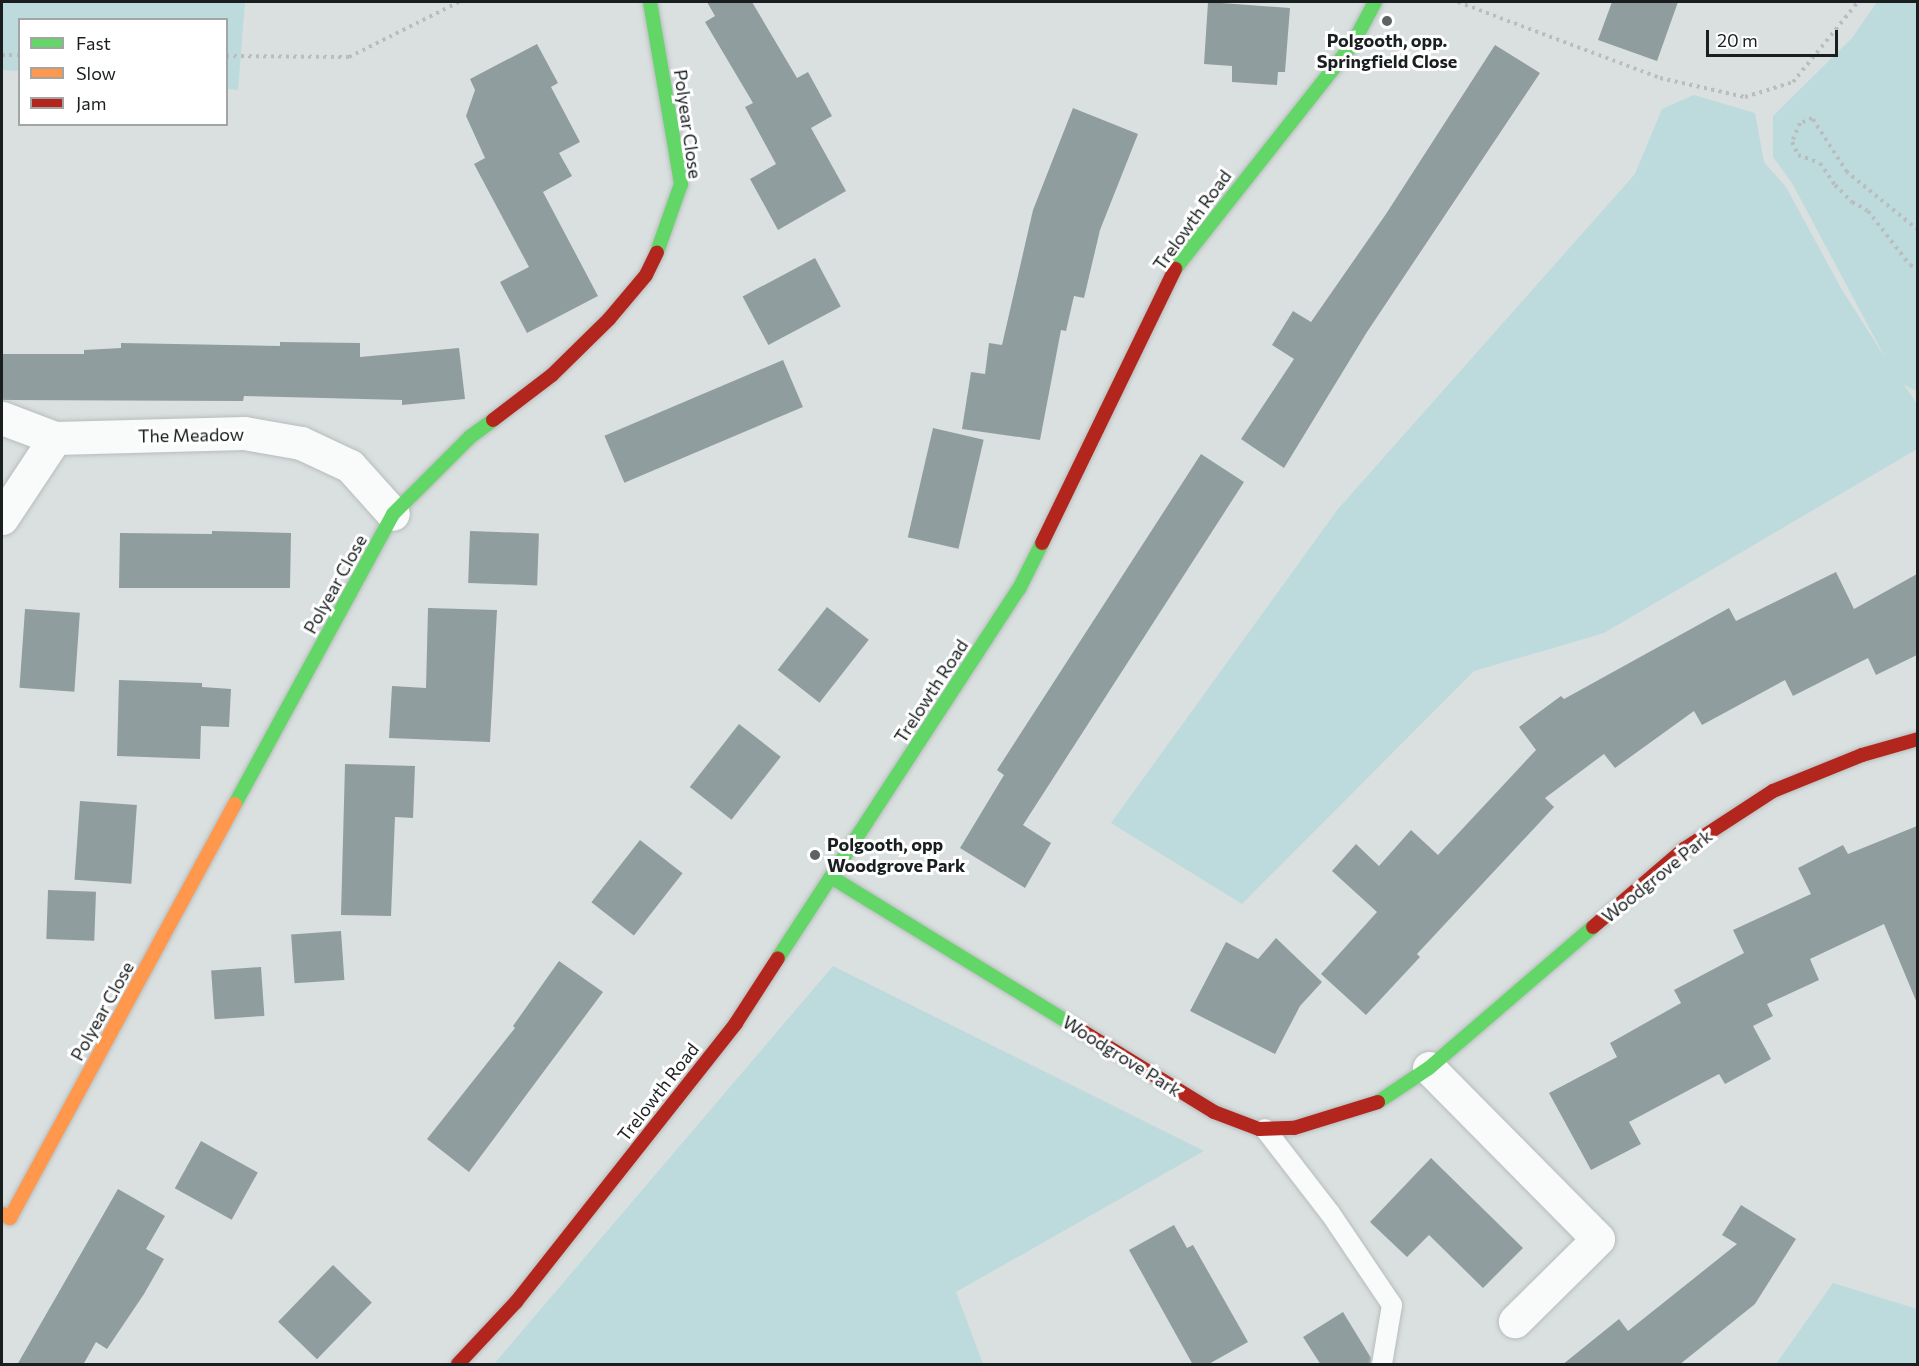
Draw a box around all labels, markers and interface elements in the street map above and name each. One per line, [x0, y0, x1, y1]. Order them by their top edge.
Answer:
marker: Polgooth, opp. Springfield Close [1380, 14, 1394, 28]
legend [18, 18, 228, 126]
scale bar [1709, 18, 1841, 56]
text: 20 m [1717, 29, 1758, 51]
place label: Polgooth, opp. Springfield Close [1317, 30, 1457, 72]
text: Fast [76, 32, 111, 54]
text: Slow [76, 62, 116, 84]
street label: Polyear Close [670, 68, 706, 180]
text: Jam [76, 92, 106, 114]
street label: Trelowth Road [1148, 166, 1236, 274]
street label: The Meadow [138, 423, 244, 447]
street label: Polyear Close [299, 531, 371, 637]
street label: Trelowth Road [890, 635, 972, 747]
street label: Woodgrove Park [1598, 825, 1716, 927]
place label: Polgooth, opp Woodgrove Park [827, 834, 965, 876]
marker: Polgooth, opp Woodgrove Park [808, 848, 822, 862]
street label: Polyear Close [66, 958, 138, 1064]
street label: Woodgrove Park [1059, 1011, 1185, 1101]
street label: Trelowth Road [613, 1038, 703, 1146]

